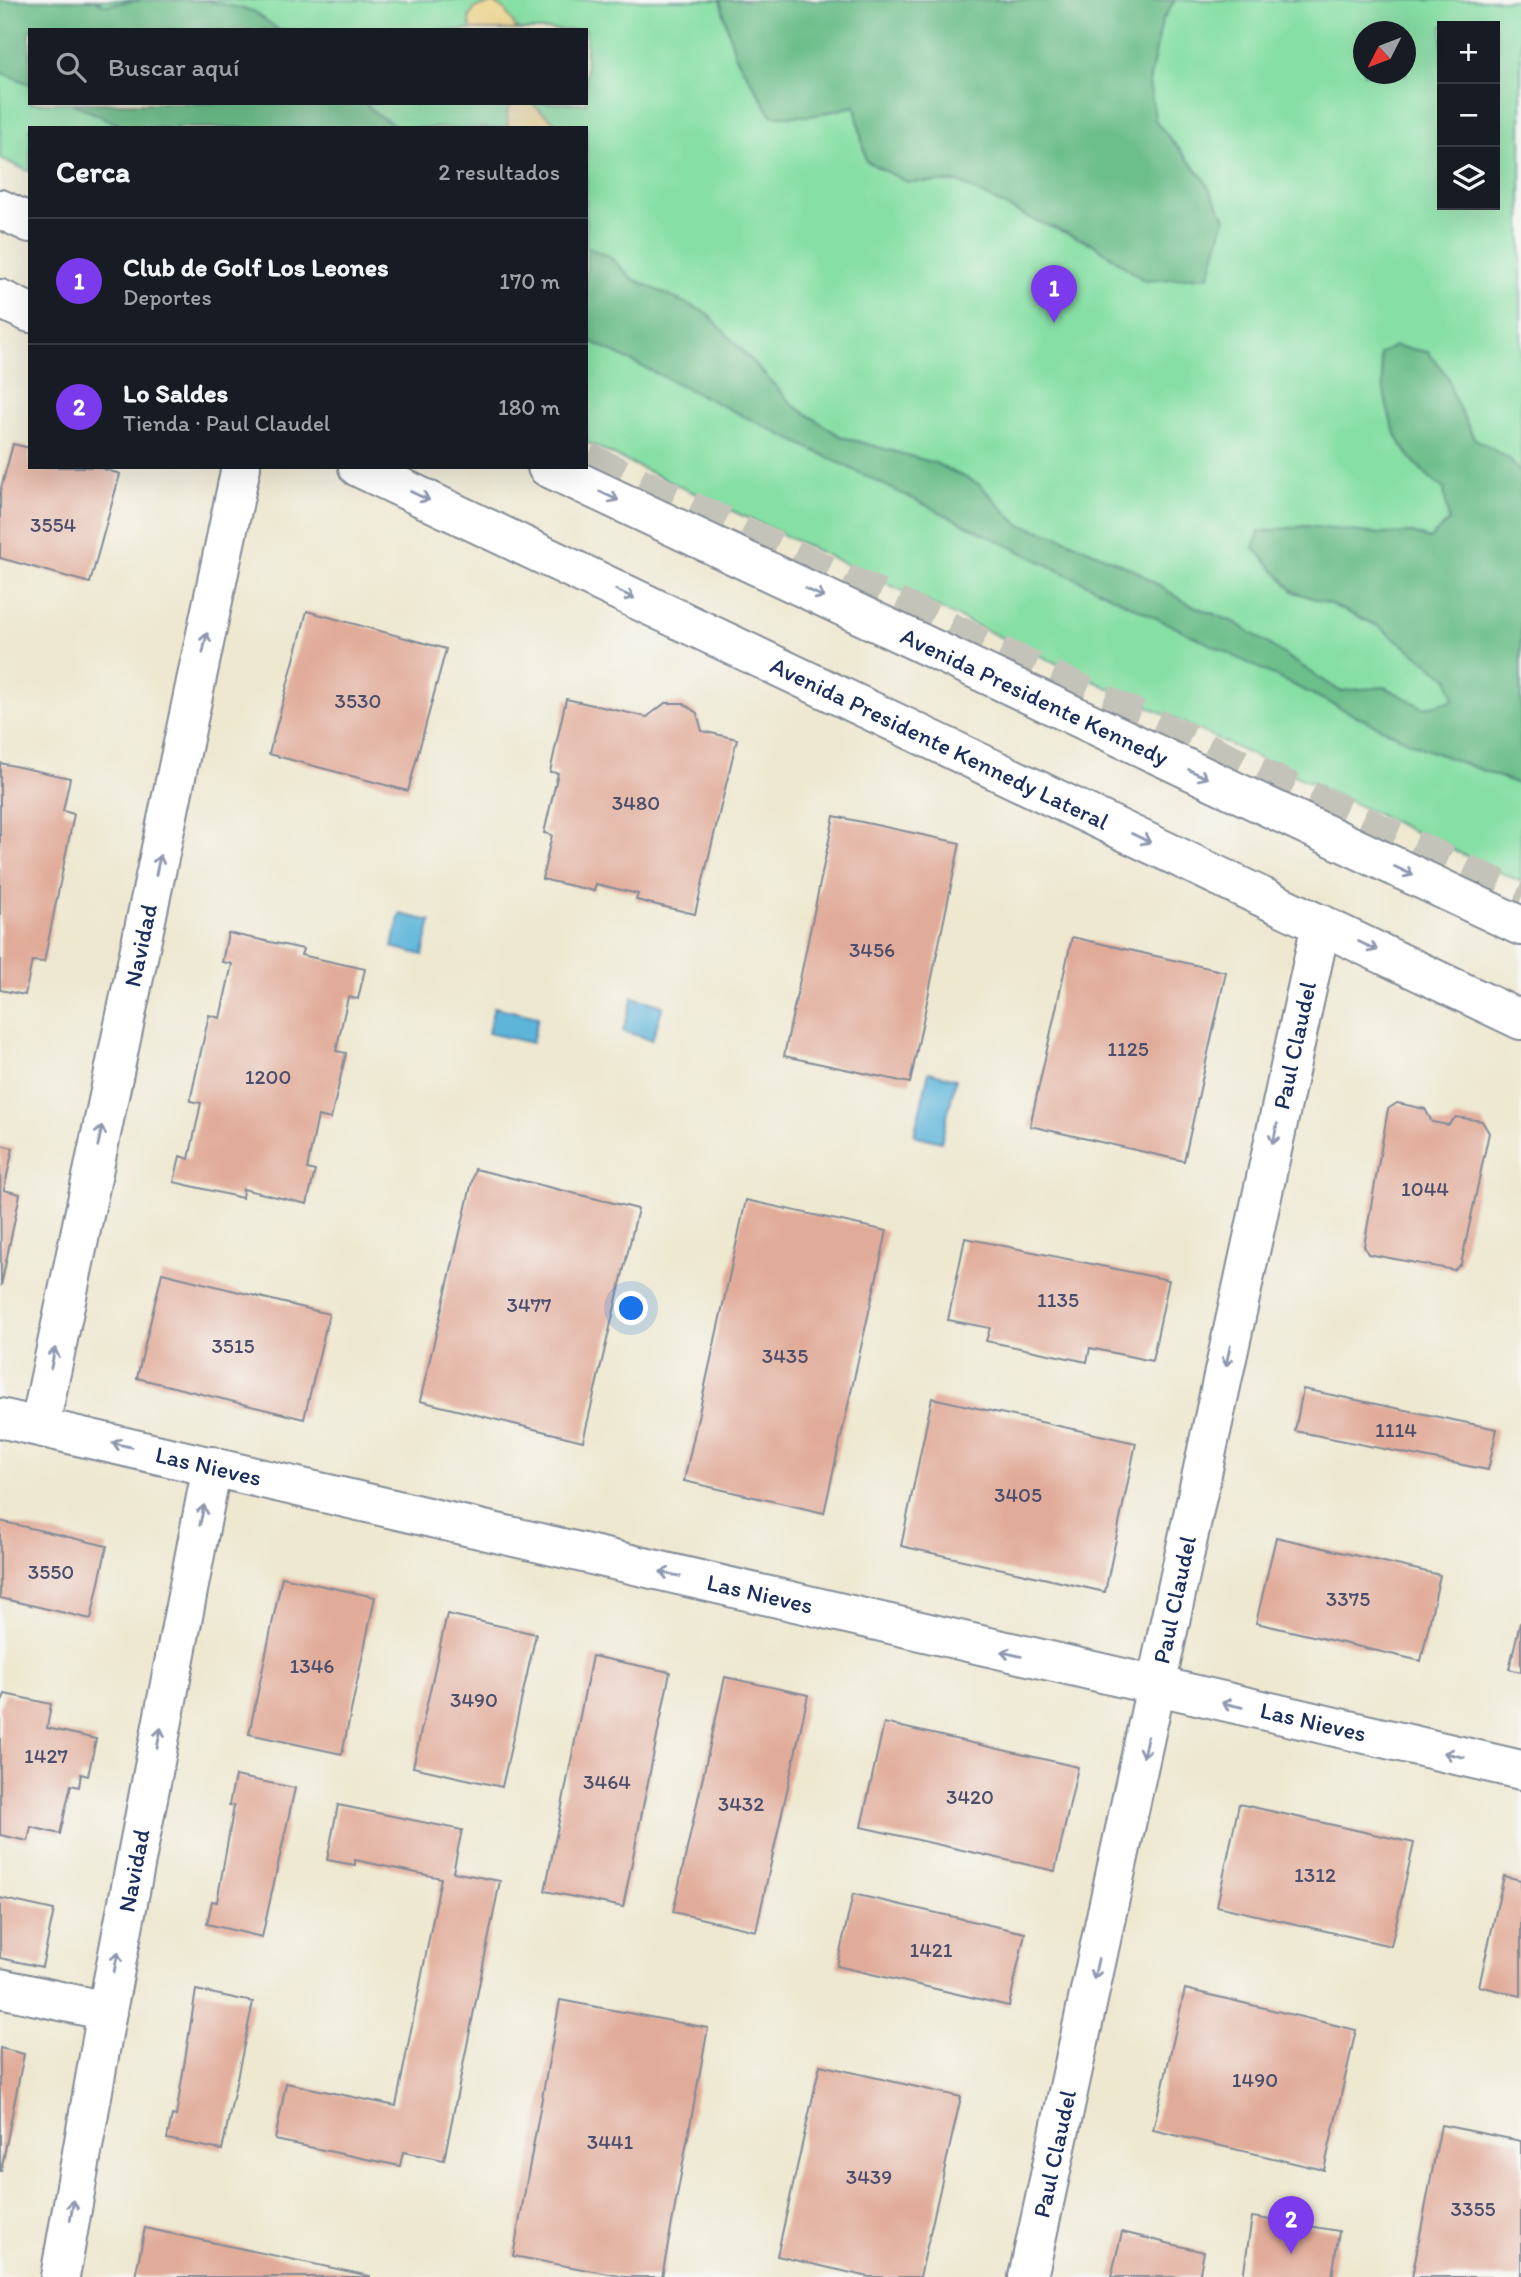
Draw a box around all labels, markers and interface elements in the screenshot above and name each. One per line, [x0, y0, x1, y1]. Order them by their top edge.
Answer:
north arrow [1353, 21, 1416, 84]
map controls [1437, 21, 1500, 210]
button: + [1437, 21, 1500, 84]
search box [28, 28, 588, 105]
icon: search [52, 48, 90, 86]
text: Buscar aquí [108, 51, 239, 83]
button: − [1437, 84, 1500, 147]
button: layers [1437, 147, 1500, 210]
text: Cerca [56, 153, 130, 190]
text: 2 resultados [438, 158, 560, 186]
text: Club de Golf Los Leones [123, 251, 389, 283]
pin: 1 [1031, 265, 1077, 323]
text: 1 [74, 267, 84, 295]
text: 170 m [499, 267, 560, 295]
text: Deportes [123, 283, 212, 311]
text: Lo Saldes [123, 377, 228, 409]
text: 2 [73, 393, 85, 421]
text: 180 m [498, 393, 560, 421]
text: Tienda · Paul Claudel [123, 409, 330, 437]
one-way arrow [409, 490, 430, 504]
one-way arrow [598, 490, 619, 504]
house number: 3554 [30, 512, 76, 537]
one-way arrow [804, 587, 825, 601]
one-way arrow [614, 588, 635, 601]
street label: Avenida Presidente Kennedy [896, 621, 1174, 772]
one-way arrow [199, 632, 212, 654]
street label: Avenida Presidente Kennedy Lateral [766, 650, 1114, 836]
house number: 3530 [335, 688, 381, 713]
one-way arrow [1187, 768, 1208, 781]
house number: 3480 [612, 790, 660, 815]
one-way arrow [1130, 832, 1151, 845]
one-way arrow [151, 854, 165, 877]
one-way arrow [1392, 865, 1414, 878]
street label: Navidad [117, 901, 163, 990]
house number: 3456 [849, 937, 895, 962]
one-way arrow [1357, 940, 1378, 954]
street label: Paul Claudel [1266, 979, 1322, 1112]
house number: 1125 [1107, 1036, 1149, 1061]
house number: 1200 [245, 1064, 291, 1089]
one-way arrow [1268, 1122, 1282, 1145]
one-way arrow [94, 1125, 108, 1148]
house number: 1044 [1401, 1176, 1449, 1201]
house number: 1135 [1037, 1287, 1079, 1312]
your location [614, 1291, 648, 1325]
house number: 3477 [507, 1292, 551, 1317]
house number: 3515 [211, 1333, 255, 1358]
house number: 3435 [762, 1343, 808, 1368]
one-way arrow [1220, 1344, 1234, 1367]
one-way arrow [47, 1347, 61, 1370]
house number: 1114 [1375, 1417, 1417, 1442]
one-way arrow [111, 1438, 134, 1451]
street label: Las Nieves [153, 1439, 265, 1492]
house number: 3405 [994, 1482, 1042, 1507]
one-way arrow [196, 1504, 210, 1527]
street label: Paul Claudel [1146, 1533, 1202, 1666]
house number: 3550 [28, 1559, 74, 1584]
one-way arrow [659, 1567, 682, 1580]
street label: Las Nieves [704, 1567, 816, 1620]
house number: 3375 [1326, 1586, 1370, 1611]
one-way arrow [1000, 1646, 1023, 1660]
house number: 1346 [290, 1653, 334, 1678]
house number: 3490 [450, 1687, 498, 1712]
street label: Las Nieves [1257, 1695, 1369, 1748]
one-way arrow [1222, 1698, 1244, 1711]
one-way arrow [153, 1727, 166, 1750]
one-way arrow [1137, 1735, 1151, 1758]
house number: 1427 [24, 1743, 68, 1768]
one-way arrow [1443, 1748, 1466, 1762]
house number: 3464 [583, 1769, 631, 1794]
house number: 3420 [946, 1784, 994, 1809]
house number: 3432 [718, 1791, 764, 1816]
street label: Navidad [111, 1826, 156, 1915]
house number: 1312 [1294, 1862, 1336, 1887]
house number: 1421 [909, 1937, 953, 1962]
one-way arrow [110, 1951, 124, 1974]
one-way arrow [1088, 1957, 1102, 1980]
house number: 1490 [1232, 2067, 1278, 2092]
street label: Paul Claudel [1026, 2087, 1082, 2220]
house number: 3441 [587, 2129, 633, 2154]
house number: 3439 [846, 2164, 892, 2189]
pin: 2 [1268, 2196, 1314, 2254]
house number: 3355 [1451, 2196, 1495, 2221]
one-way arrow [66, 2199, 79, 2222]

